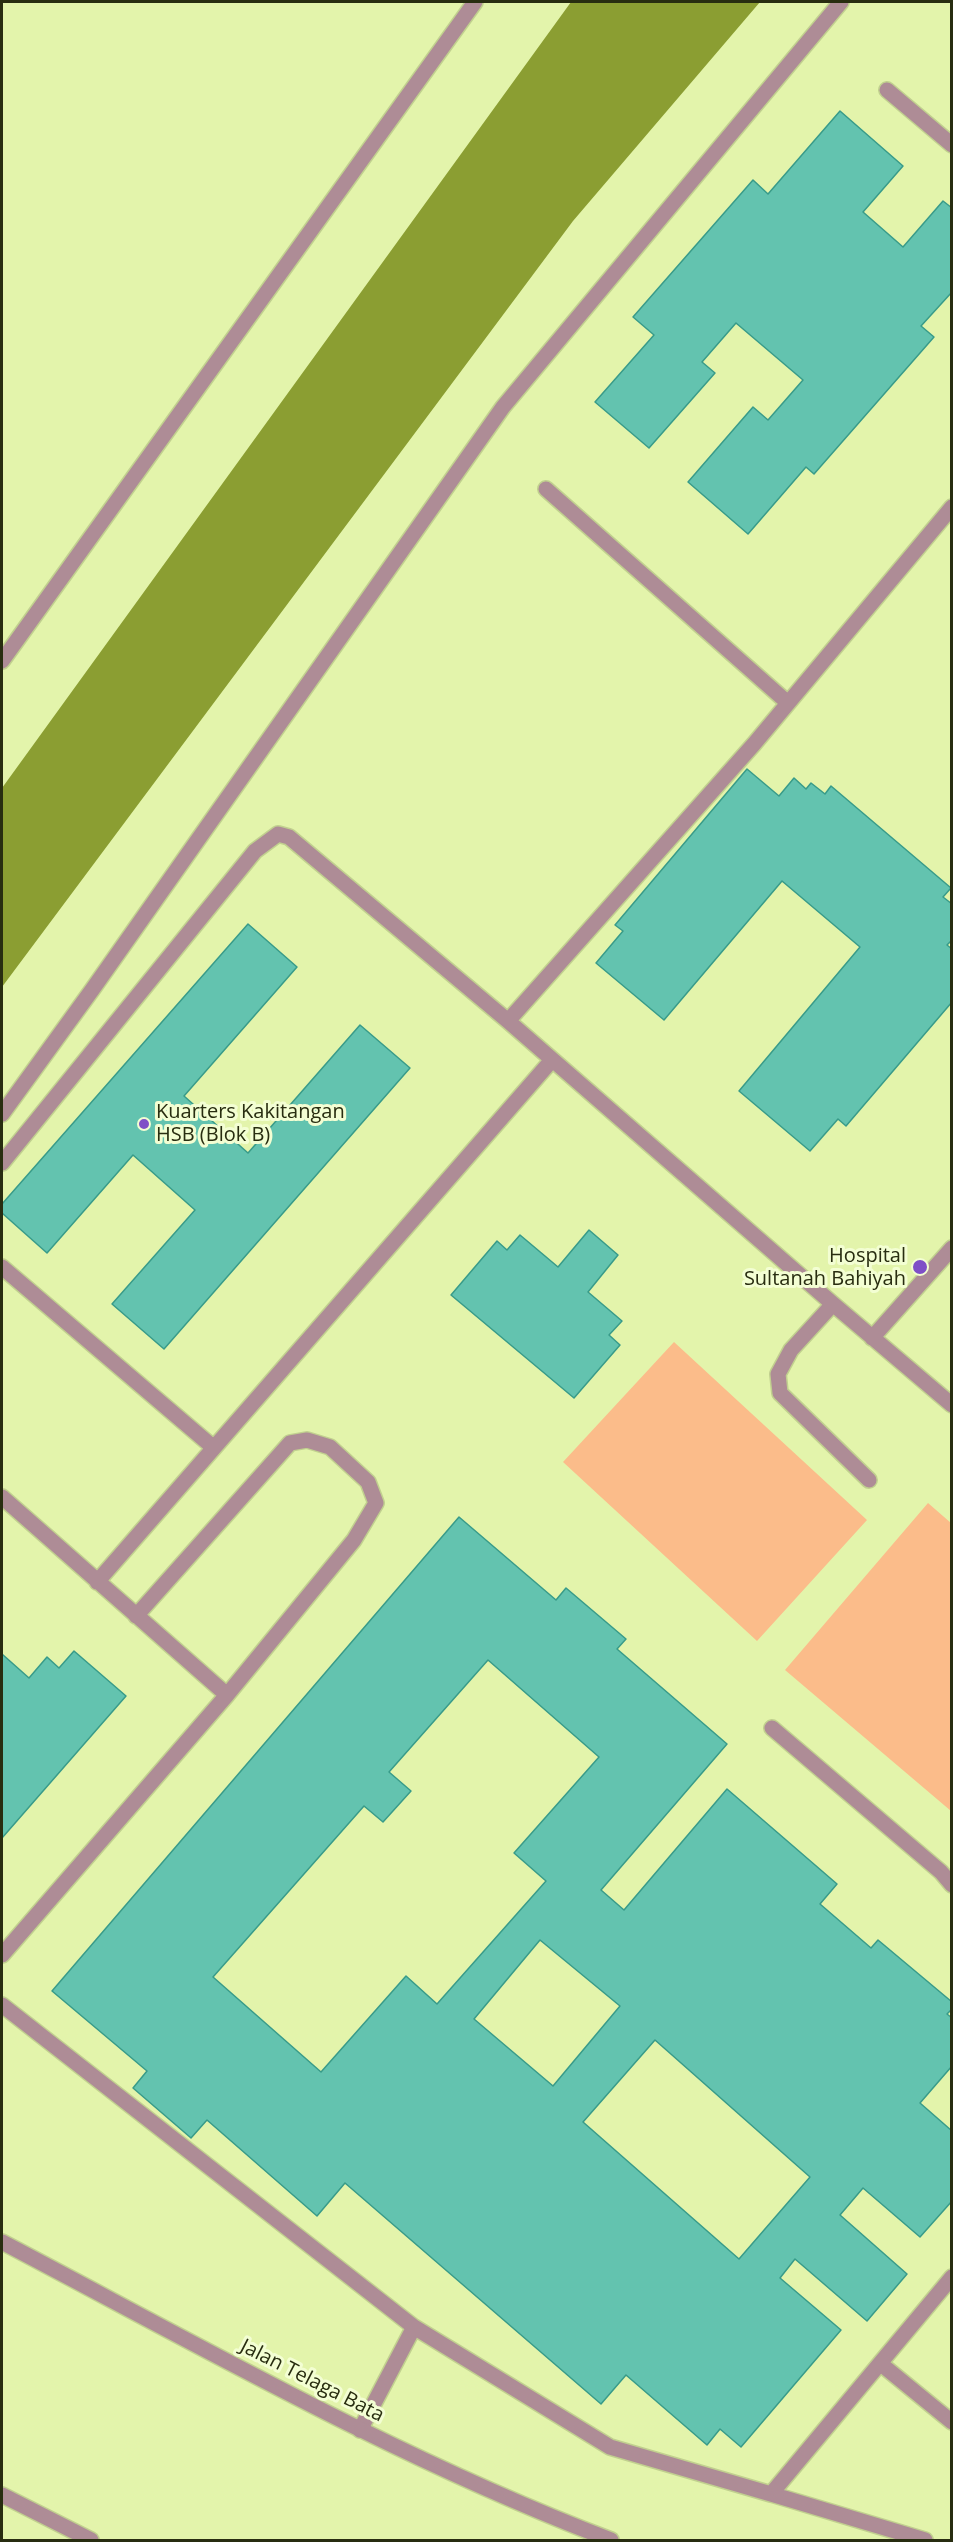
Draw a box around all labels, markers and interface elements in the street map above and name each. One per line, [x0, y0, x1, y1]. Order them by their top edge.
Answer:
place label: Kuarters Kakitangan HSB (Blok B) [156, 1100, 345, 1147]
marker: Kuarters Kakitangan HSB (Blok B) [137, 1117, 151, 1131]
place label: Hospital Sultanah Bahiyah [744, 1244, 906, 1291]
marker: Hospital Sultanah Bahiyah [911, 1258, 929, 1276]
street label: Jalan Telaga Bata [236, 2334, 388, 2428]

